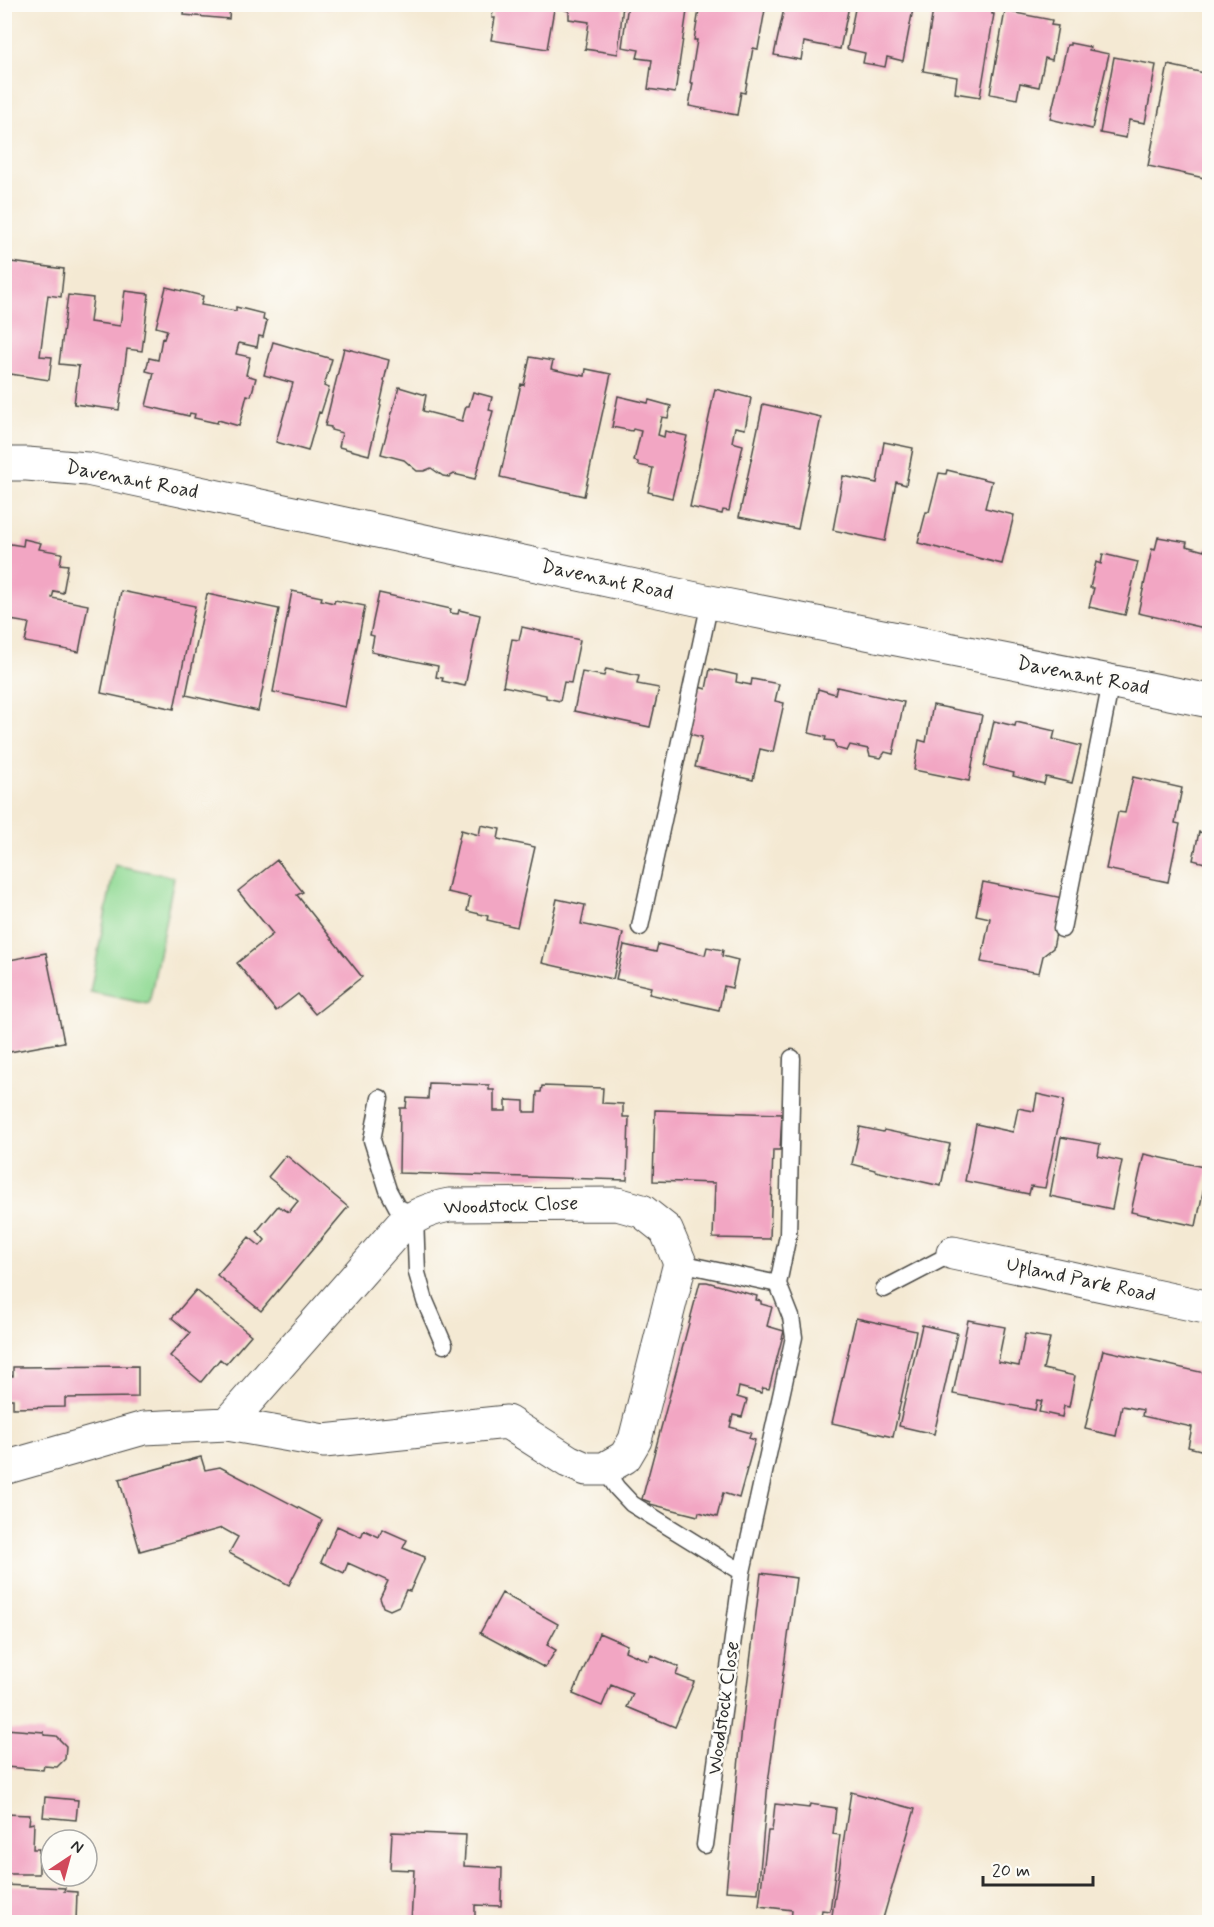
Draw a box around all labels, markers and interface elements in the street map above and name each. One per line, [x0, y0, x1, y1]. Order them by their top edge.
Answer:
street label: Davenant Road [64, 454, 200, 506]
street label: Davenant Road [539, 553, 675, 607]
street label: Davenant Road [1015, 650, 1151, 702]
street label: Woodstock Close [443, 1190, 579, 1222]
street label: Upland Park Road [1004, 1251, 1158, 1309]
street label: Woodstock Close [701, 1639, 747, 1777]
north arrow [39, 1828, 99, 1888]
text: N [66, 1835, 87, 1859]
scale bar [983, 1849, 1092, 1887]
text: 20 m [992, 1859, 1030, 1883]

